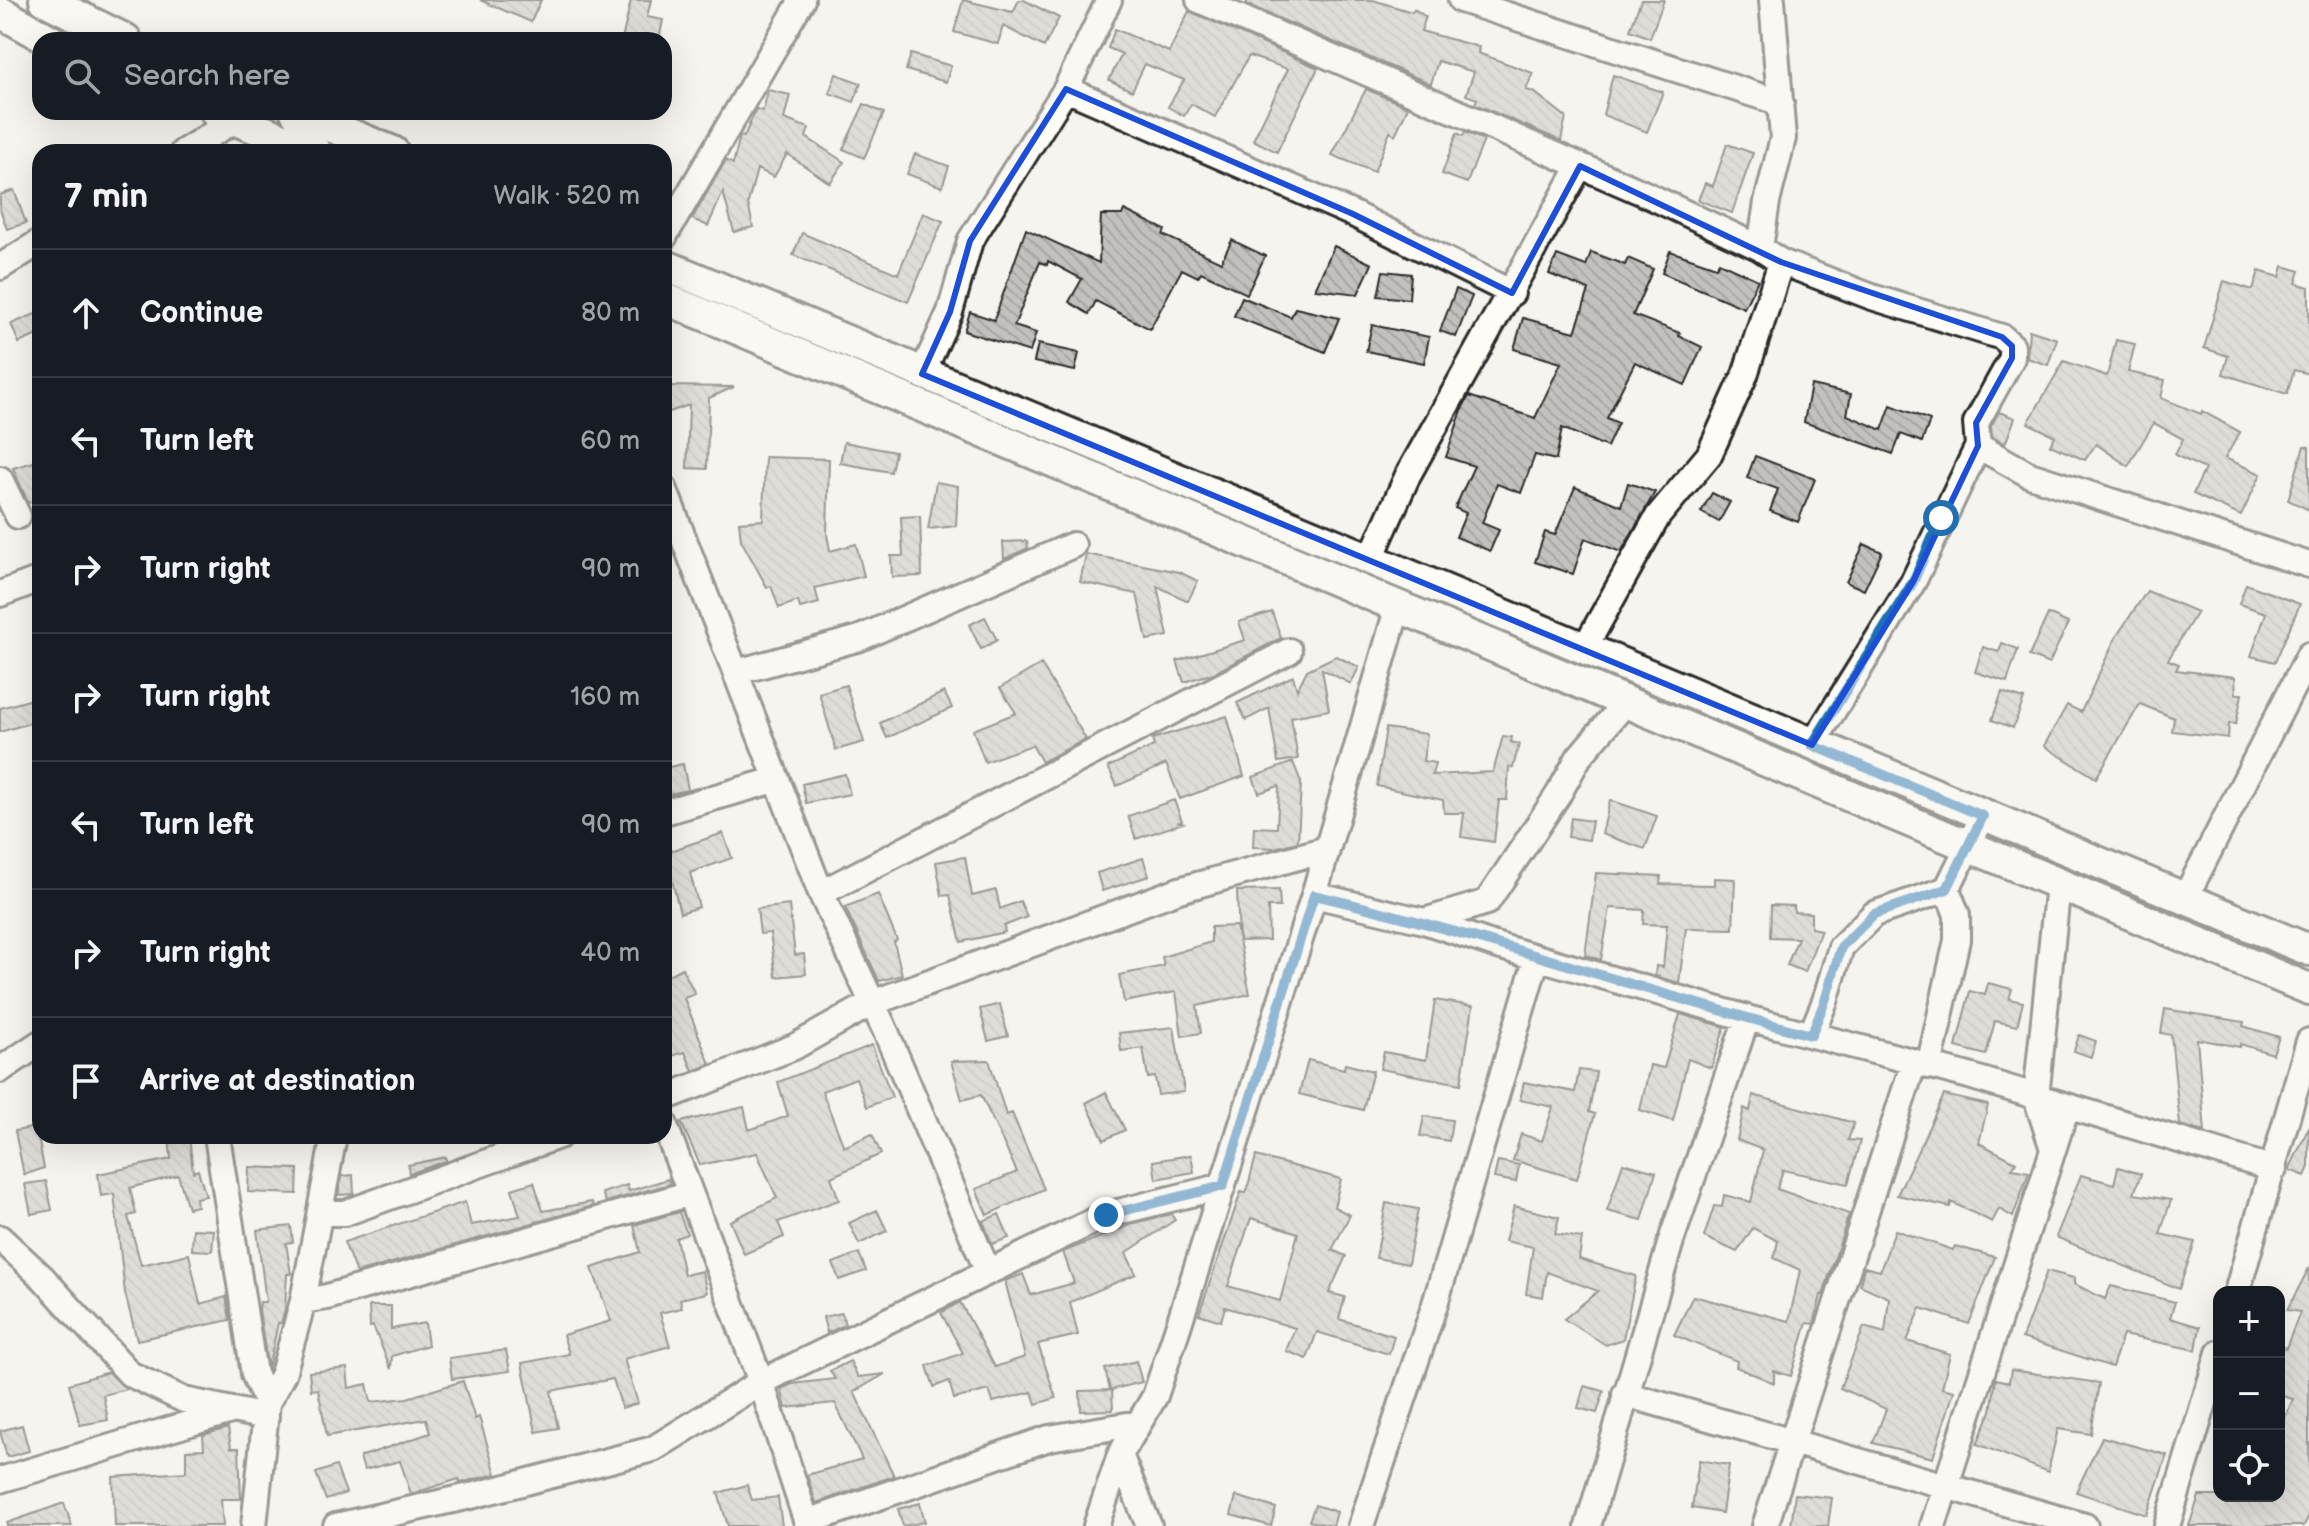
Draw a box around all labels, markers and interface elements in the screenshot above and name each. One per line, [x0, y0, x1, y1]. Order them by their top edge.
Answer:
search box [32, 32, 672, 120]
icon: search [60, 54, 104, 98]
text: Search here [124, 58, 290, 94]
text: 7 min [64, 176, 148, 217]
text: Walk · 520 m [494, 181, 640, 212]
icon: ahead [64, 291, 108, 335]
text: Continue [140, 295, 263, 331]
text: 80 m [581, 298, 640, 329]
icon: left [64, 419, 108, 463]
text: Turn left [140, 423, 254, 459]
text: 60 m [580, 426, 640, 457]
route start [1923, 500, 1959, 536]
icon: right [64, 547, 108, 591]
text: Turn right [140, 551, 271, 587]
text: 90 m [581, 554, 640, 585]
icon: right [64, 675, 108, 719]
text: Turn right [140, 679, 271, 715]
text: 160 m [570, 682, 640, 713]
icon: left [64, 803, 108, 847]
text: Turn left [140, 807, 254, 843]
text: 90 m [581, 810, 640, 841]
icon: right [64, 931, 108, 975]
text: Turn right [140, 935, 271, 971]
text: 40 m [580, 938, 640, 969]
icon: arrive [64, 1059, 108, 1103]
text: Arrive at destination [140, 1063, 416, 1099]
route end [1088, 1197, 1124, 1233]
map controls [2213, 1286, 2285, 1502]
button: + [2213, 1286, 2285, 1358]
button: − [2213, 1358, 2285, 1430]
button: locate [2213, 1430, 2285, 1502]

